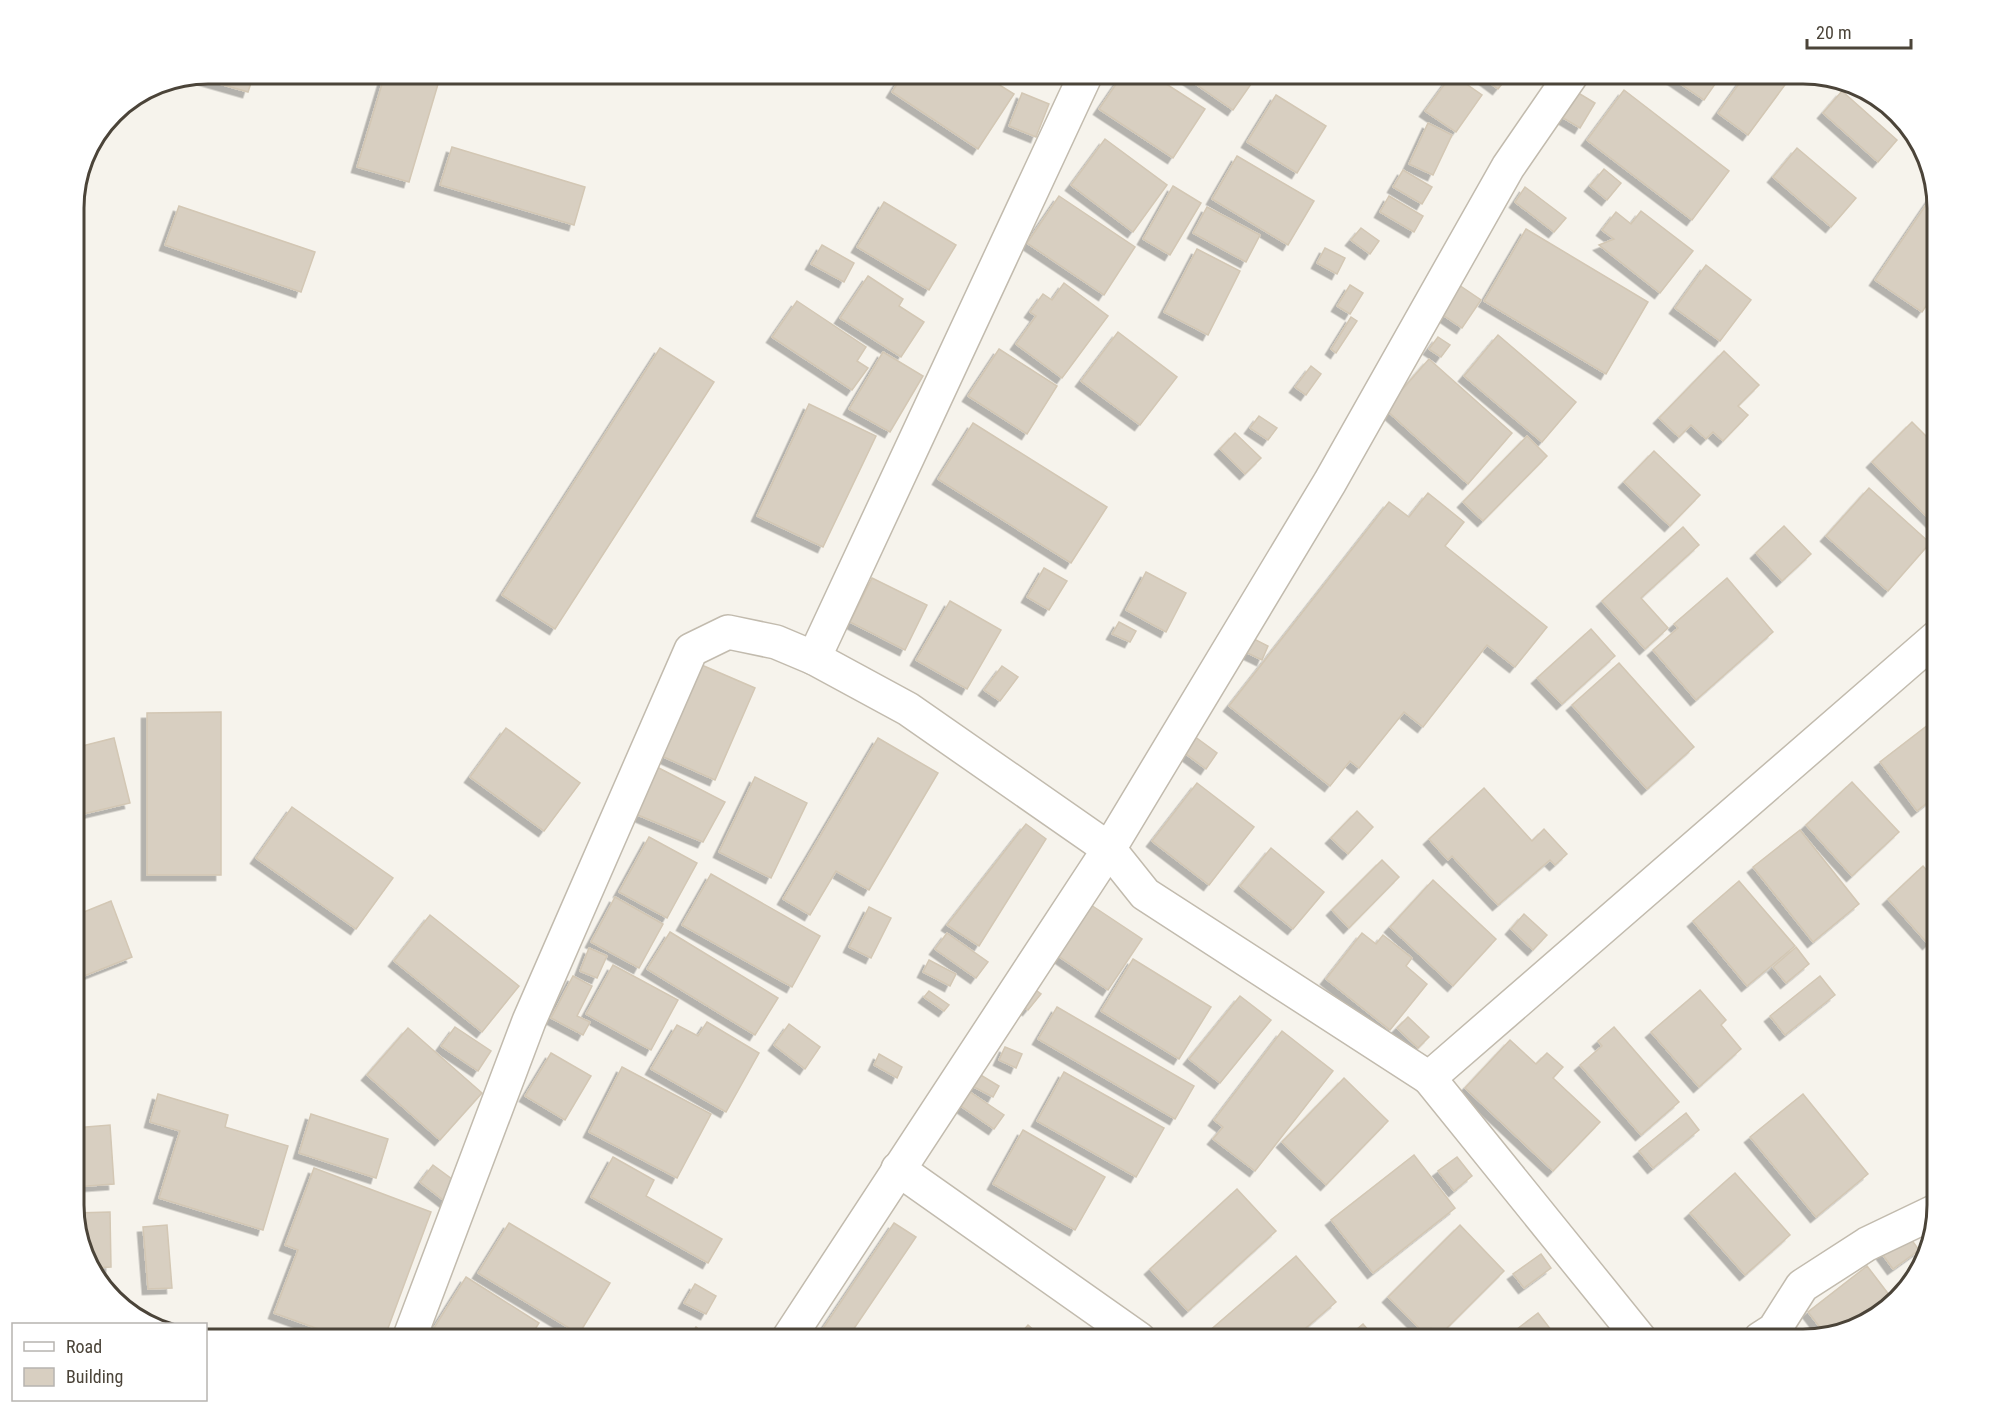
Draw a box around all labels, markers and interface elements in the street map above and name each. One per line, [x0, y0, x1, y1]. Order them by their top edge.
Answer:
scale bar [1807, 12, 1910, 50]
text: 20 m [1816, 22, 1851, 43]
legend [12, 1323, 207, 1401]
text: Road [66, 1336, 102, 1357]
text: Building [66, 1366, 123, 1387]

